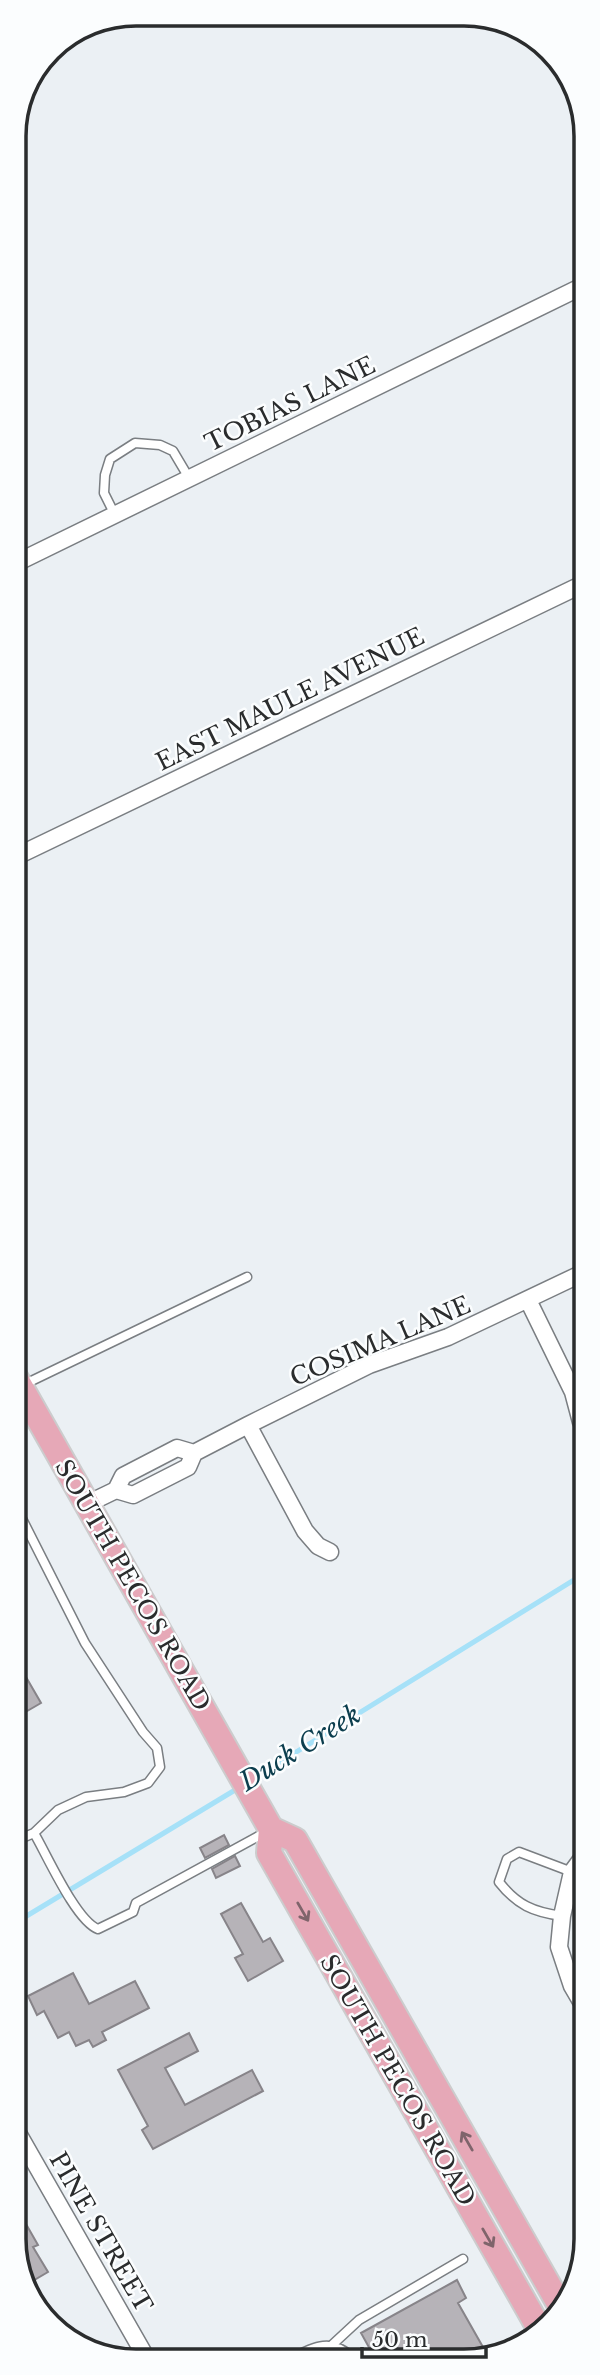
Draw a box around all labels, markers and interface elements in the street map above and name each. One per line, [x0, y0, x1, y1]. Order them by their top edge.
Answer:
street label: TOBIAS LANE [200, 350, 380, 458]
street label: EAST MAULE AVENUE [151, 621, 429, 777]
street label: COSIMA LANE [285, 1290, 475, 1392]
street label: SOUTH PECOS ROAD [49, 1454, 217, 1716]
water label: Duck Creek [233, 1698, 366, 1798]
one-way arrow [296, 1902, 310, 1922]
street label: SOUTH PECOS ROAD [314, 1949, 482, 2211]
one-way arrow [460, 2131, 474, 2151]
street label: PINE STREET [43, 2147, 159, 2317]
one-way arrow [481, 2227, 495, 2247]
scale bar [362, 2316, 486, 2360]
text: 50 m [372, 2327, 428, 2353]

